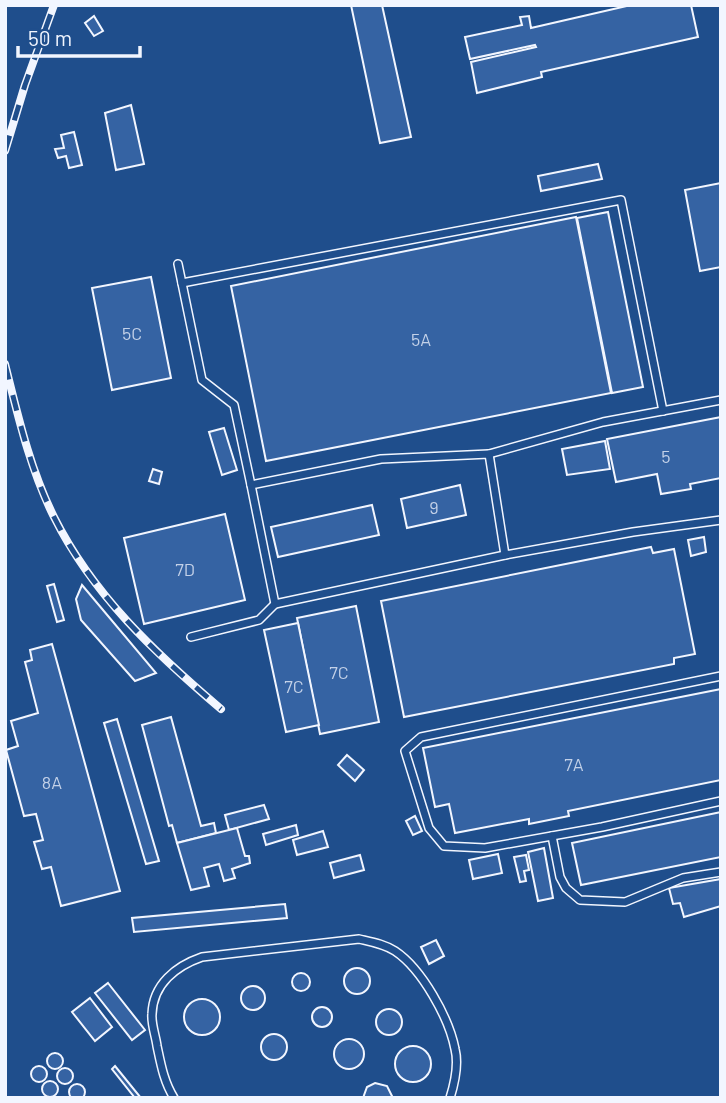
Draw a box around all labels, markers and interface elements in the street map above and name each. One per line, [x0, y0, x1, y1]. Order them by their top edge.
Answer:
scale bar [18, 14, 140, 58]
text: 50 m [28, 25, 72, 50]
house number: 5C [122, 322, 142, 344]
house number: 5A [411, 328, 431, 350]
house number: 5 [661, 445, 671, 467]
house number: 9 [429, 496, 439, 518]
house number: 7D [175, 558, 195, 580]
house number: 7C [329, 661, 349, 683]
house number: 7C [284, 675, 304, 697]
house number: 7A [564, 753, 584, 775]
house number: 8A [42, 771, 62, 793]

